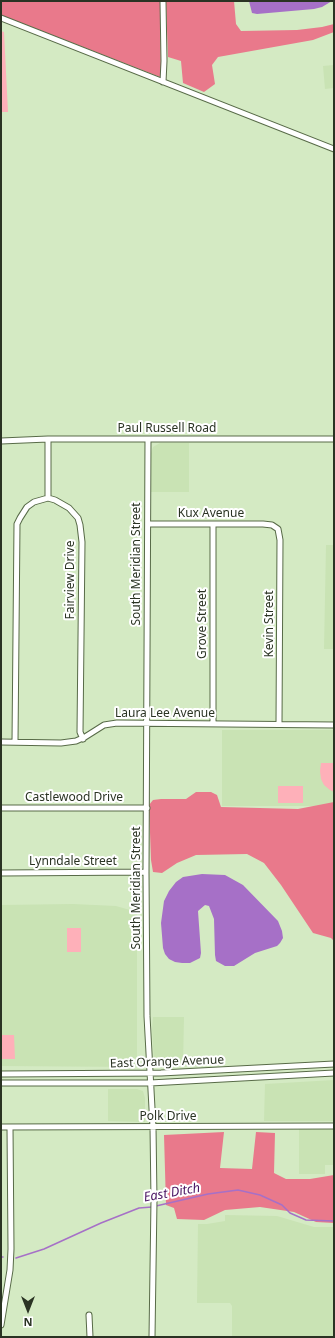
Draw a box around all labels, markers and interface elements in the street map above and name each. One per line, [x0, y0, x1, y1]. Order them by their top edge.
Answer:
street label: Paul Russell Road [118, 422, 216, 436]
street label: South Meridian Street [130, 502, 144, 626]
street label: Kux Avenue [178, 507, 244, 521]
street label: Fairview Drive [64, 541, 78, 619]
street label: Grove Street [196, 589, 210, 659]
street label: Kevin Street [263, 590, 277, 658]
street label: Laura Lee Avenue [115, 707, 215, 721]
street label: Castlewood Drive [25, 791, 123, 805]
street label: South Meridian Street [130, 826, 144, 950]
street label: Lynndale Street [29, 855, 117, 869]
street label: East Orange Avenue [110, 1053, 224, 1071]
street label: Polk Drive [140, 1110, 196, 1124]
water label: East Ditch [143, 1180, 201, 1206]
north arrow [8, 1290, 48, 1330]
text: N [24, 1315, 32, 1330]

